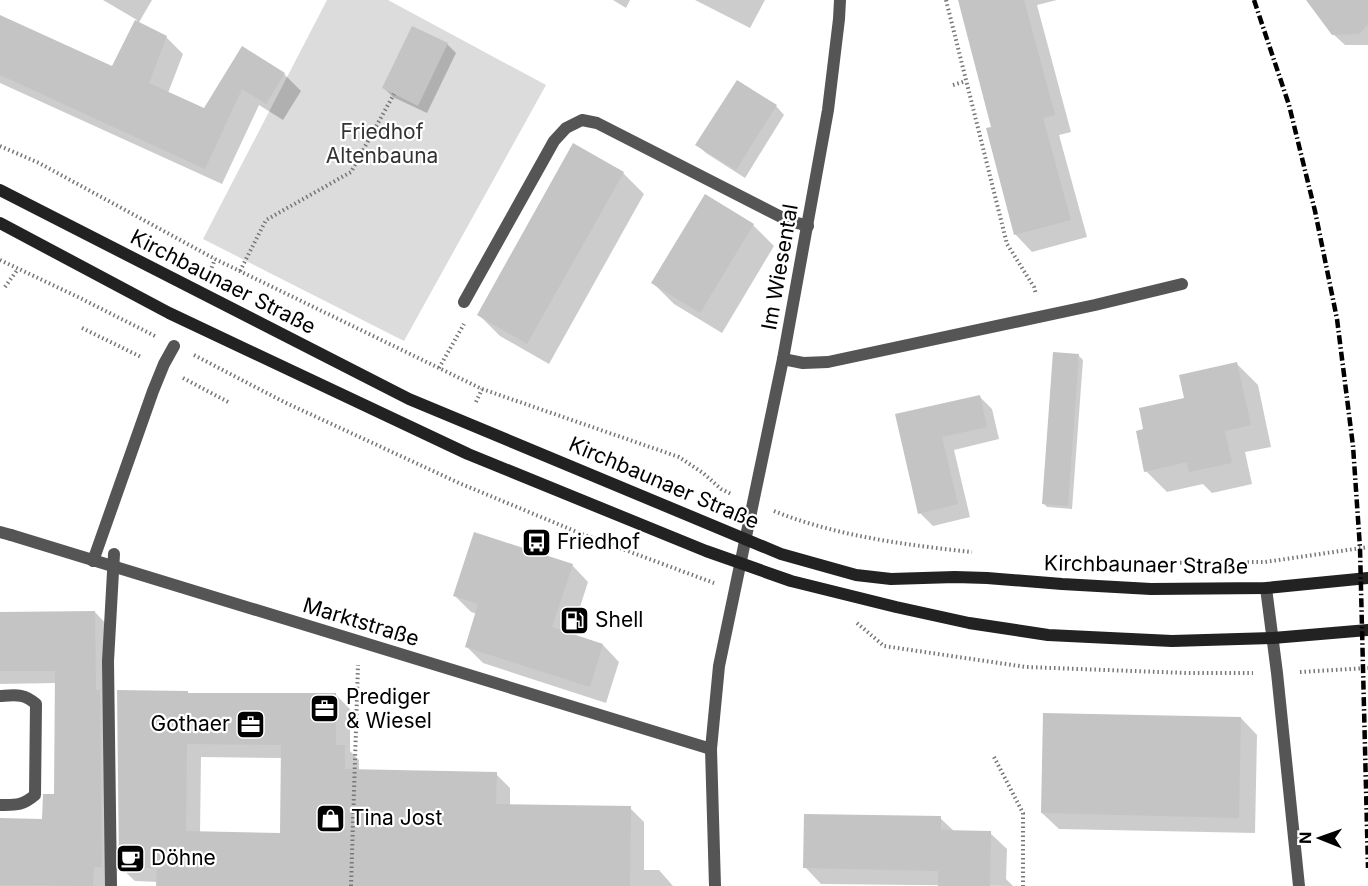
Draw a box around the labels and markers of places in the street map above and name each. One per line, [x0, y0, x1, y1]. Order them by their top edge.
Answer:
bus stop icon: Friedhof [520, 526, 552, 558]
place label: Friedhof [557, 529, 640, 554]
fuel station icon: Shell [558, 604, 590, 636]
place label: Shell [595, 607, 643, 632]
place label: Prediger & Wiesel [346, 684, 432, 733]
office icon: Prediger & Wiesel [309, 693, 341, 725]
office icon: Gothaer [235, 708, 267, 740]
place label: Gothaer [151, 711, 230, 736]
shop icon: Tina Jost [314, 802, 346, 834]
place label: Tina Jost [351, 805, 442, 830]
cafe icon: Döhne [114, 842, 146, 874]
place label: Döhne [151, 845, 216, 870]

